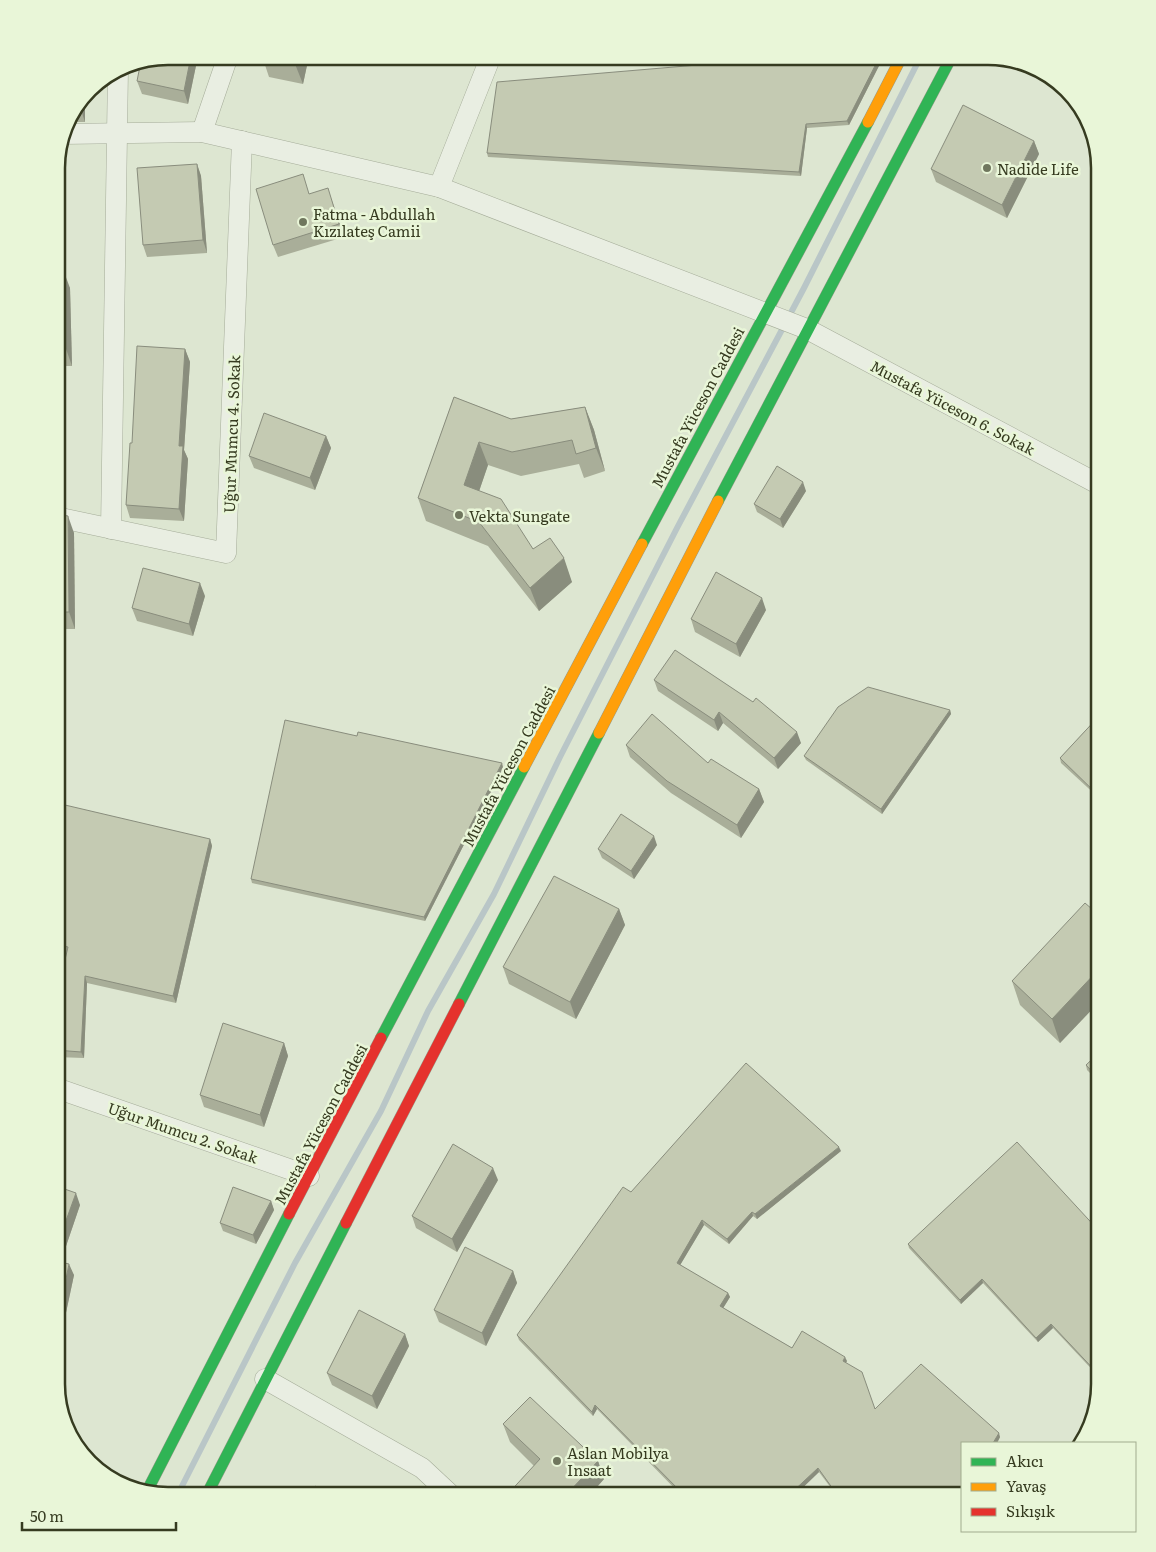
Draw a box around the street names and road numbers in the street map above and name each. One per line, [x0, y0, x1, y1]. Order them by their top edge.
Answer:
street label: Mustafa Yüceson Caddesi [645, 322, 749, 492]
street label: Uğur Mumcu 4. Sokak [217, 354, 245, 513]
street label: Mustafa Yüceson 6. Sokak [867, 354, 1040, 461]
street label: Mustafa Yüceson Caddesi [456, 681, 560, 851]
street label: Mustafa Yüceson Caddesi [268, 1039, 372, 1209]
street label: Uğur Mumcu 2. Sokak [105, 1096, 262, 1169]

